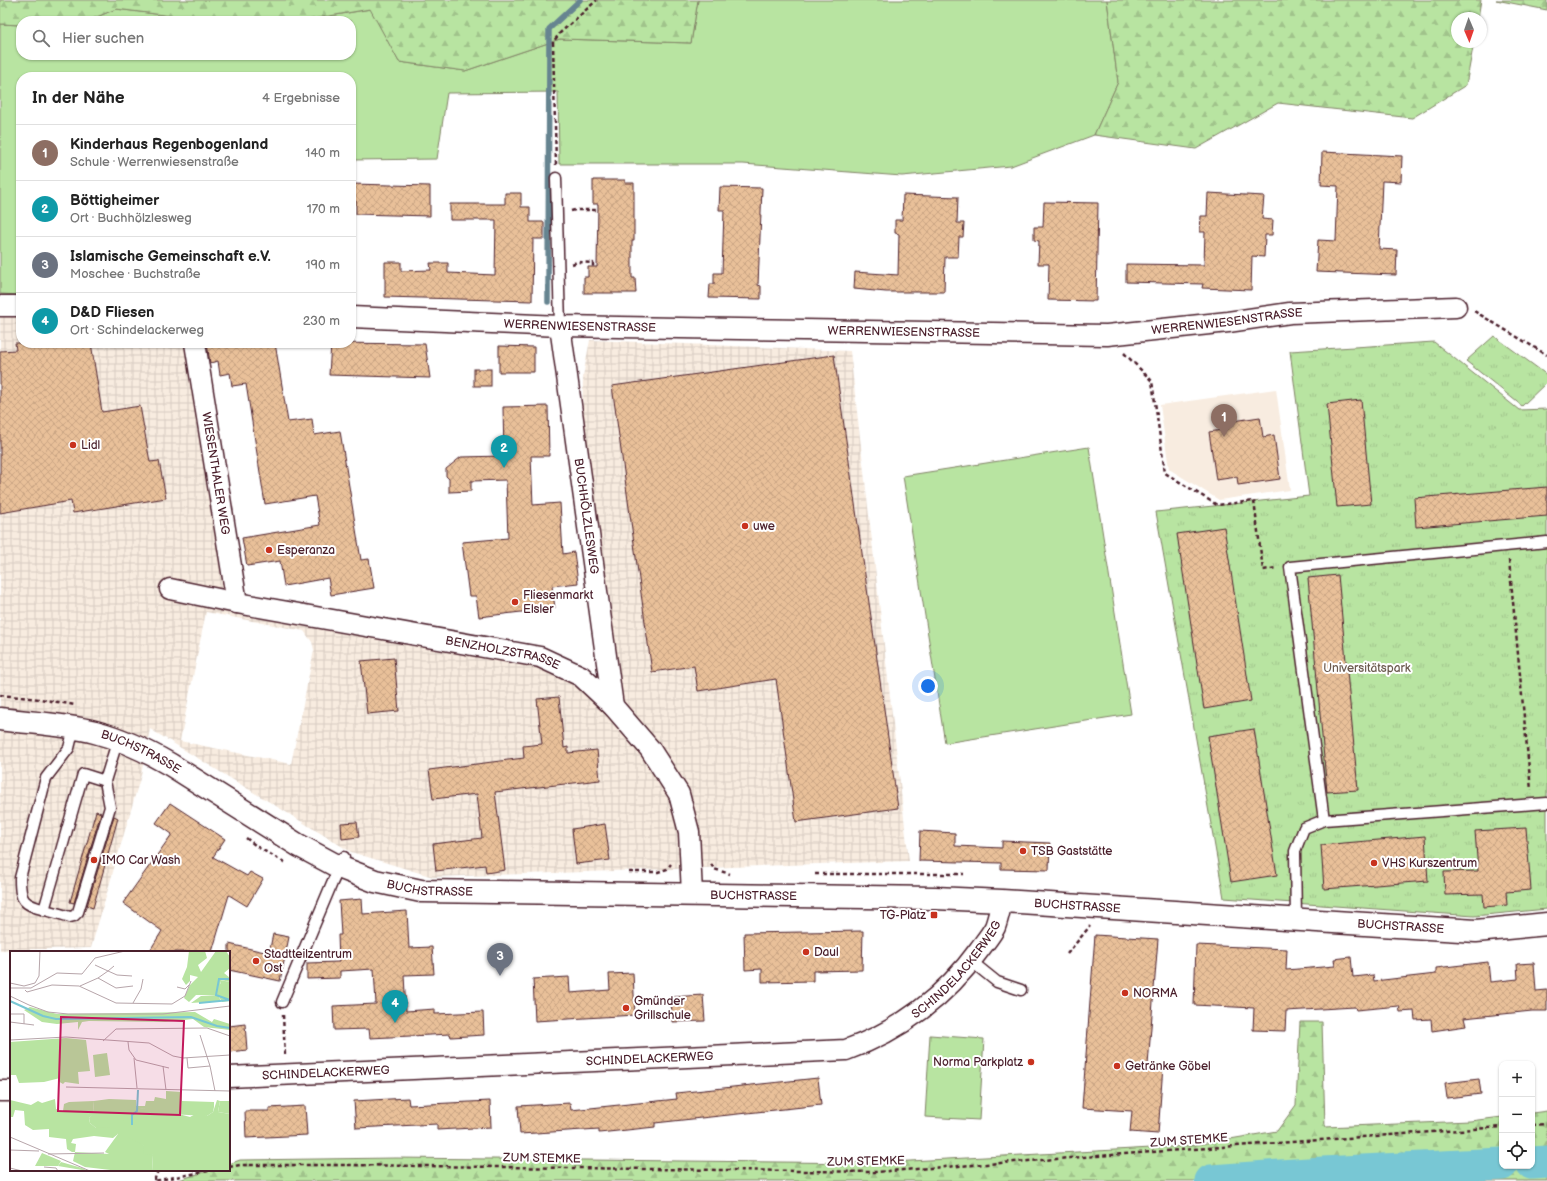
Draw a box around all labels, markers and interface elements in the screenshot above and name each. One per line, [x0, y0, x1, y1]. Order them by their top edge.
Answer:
north arrow [1451, 12, 1487, 48]
search box [16, 16, 356, 60]
icon: search [30, 27, 52, 49]
text: Hier suchen [62, 29, 144, 48]
text: In der Nähe [32, 88, 125, 108]
text: 4 Ergebnisse [262, 90, 340, 106]
text: Kinderhaus Regenbogenland [70, 135, 268, 154]
text: 1 [42, 145, 48, 161]
text: 140 m [305, 145, 340, 161]
text: Schule · Werrenwiesenstraße [70, 154, 239, 170]
text: Böttigheimer [70, 191, 159, 210]
text: 2 [41, 201, 49, 217]
text: 170 m [307, 201, 340, 217]
text: Ort · Buchhölzlesweg [70, 210, 192, 226]
text: Islamische Gemeinschaft e.V. [70, 247, 271, 266]
text: 3 [41, 257, 49, 273]
text: 190 m [306, 257, 340, 273]
text: Moschee · Buchstraße [70, 266, 200, 282]
text: D&D Fliesen [70, 303, 154, 322]
street label: WERRENWIESENSTRASSE [1151, 306, 1303, 338]
text: 4 [41, 313, 49, 329]
text: 230 m [303, 313, 340, 329]
street label: WERRENWIESENSTRASSE [503, 317, 656, 336]
text: Ort · Schindelackerweg [70, 322, 204, 338]
street label: WERRENWIESENSTRASSE [827, 323, 980, 341]
pin: 1 [1211, 404, 1237, 437]
street label: WIESENTHALER WEG [198, 411, 233, 536]
pin: 2 [491, 435, 517, 468]
place label: Lidl [81, 438, 100, 453]
marker: Lidl [68, 440, 78, 450]
street label: BUCHHÖLZLESWEG [571, 457, 602, 575]
place label: uwe [753, 519, 775, 534]
marker: uwe [740, 521, 750, 531]
place label: Esperanza [277, 543, 335, 558]
marker: Esperanza [264, 545, 274, 555]
place label: Fliesenmarkt Elsler [523, 588, 594, 617]
marker: Fliesenmarkt Elsler [510, 597, 520, 607]
street label: BENZHOLZSTRASSE [444, 633, 562, 673]
park label: Universitätspark [1323, 661, 1411, 676]
your location [918, 676, 938, 696]
street label: BUCHSTRASSE [99, 727, 184, 777]
place label: TSB Gaststätte [1031, 844, 1112, 859]
marker: TSB Gaststätte [1018, 846, 1028, 856]
place label: IMO Car Wash [102, 853, 181, 868]
marker: IMO Car Wash [89, 855, 99, 865]
place label: VHS Kurszentrum [1382, 856, 1477, 871]
marker: VHS Kurszentrum [1369, 858, 1379, 868]
street label: BUCHSTRASSE [385, 877, 473, 900]
street label: BUCHSTRASSE [710, 888, 797, 904]
street label: BUCHSTRASSE [1033, 896, 1121, 917]
place label: TG-Platz [880, 908, 926, 923]
marker: TG-Platz [929, 910, 939, 920]
street label: BUCHSTRASSE [1357, 917, 1445, 937]
street label: SCHINDELACKERWEG [909, 919, 1005, 1022]
pin: 3 [487, 943, 513, 976]
place label: Daul [814, 945, 839, 960]
place label: Stadtteilzentrum Ost [264, 947, 352, 976]
marker: Daul [801, 947, 811, 957]
inset map [10, 951, 230, 1171]
marker: Stadtteilzentrum Ost [251, 956, 261, 966]
place label: NORMA [1133, 986, 1178, 1001]
marker: NORMA [1120, 988, 1130, 998]
pin: 4 [382, 990, 408, 1023]
place label: Gmünder Grillschule [634, 994, 691, 1023]
marker: Gmünder Grillschule [621, 1003, 631, 1013]
street label: SCHINDELACKERWEG [586, 1049, 714, 1069]
place label: Norma Parkplatz [933, 1055, 1023, 1070]
marker: Norma Parkplatz [1026, 1057, 1036, 1067]
place label: Getränke Göbel [1125, 1059, 1211, 1074]
marker: Getränke Göbel [1112, 1061, 1122, 1071]
map controls [1499, 1061, 1535, 1169]
button: + [1499, 1061, 1535, 1097]
street label: SCHINDELACKERWEG [262, 1063, 390, 1084]
button: − [1499, 1097, 1535, 1133]
street label: ZUM STEMKE [1149, 1130, 1228, 1151]
button: locate [1499, 1133, 1535, 1169]
street label: ZUM STEMKE [502, 1150, 581, 1167]
street label: ZUM STEMKE [826, 1153, 905, 1170]

